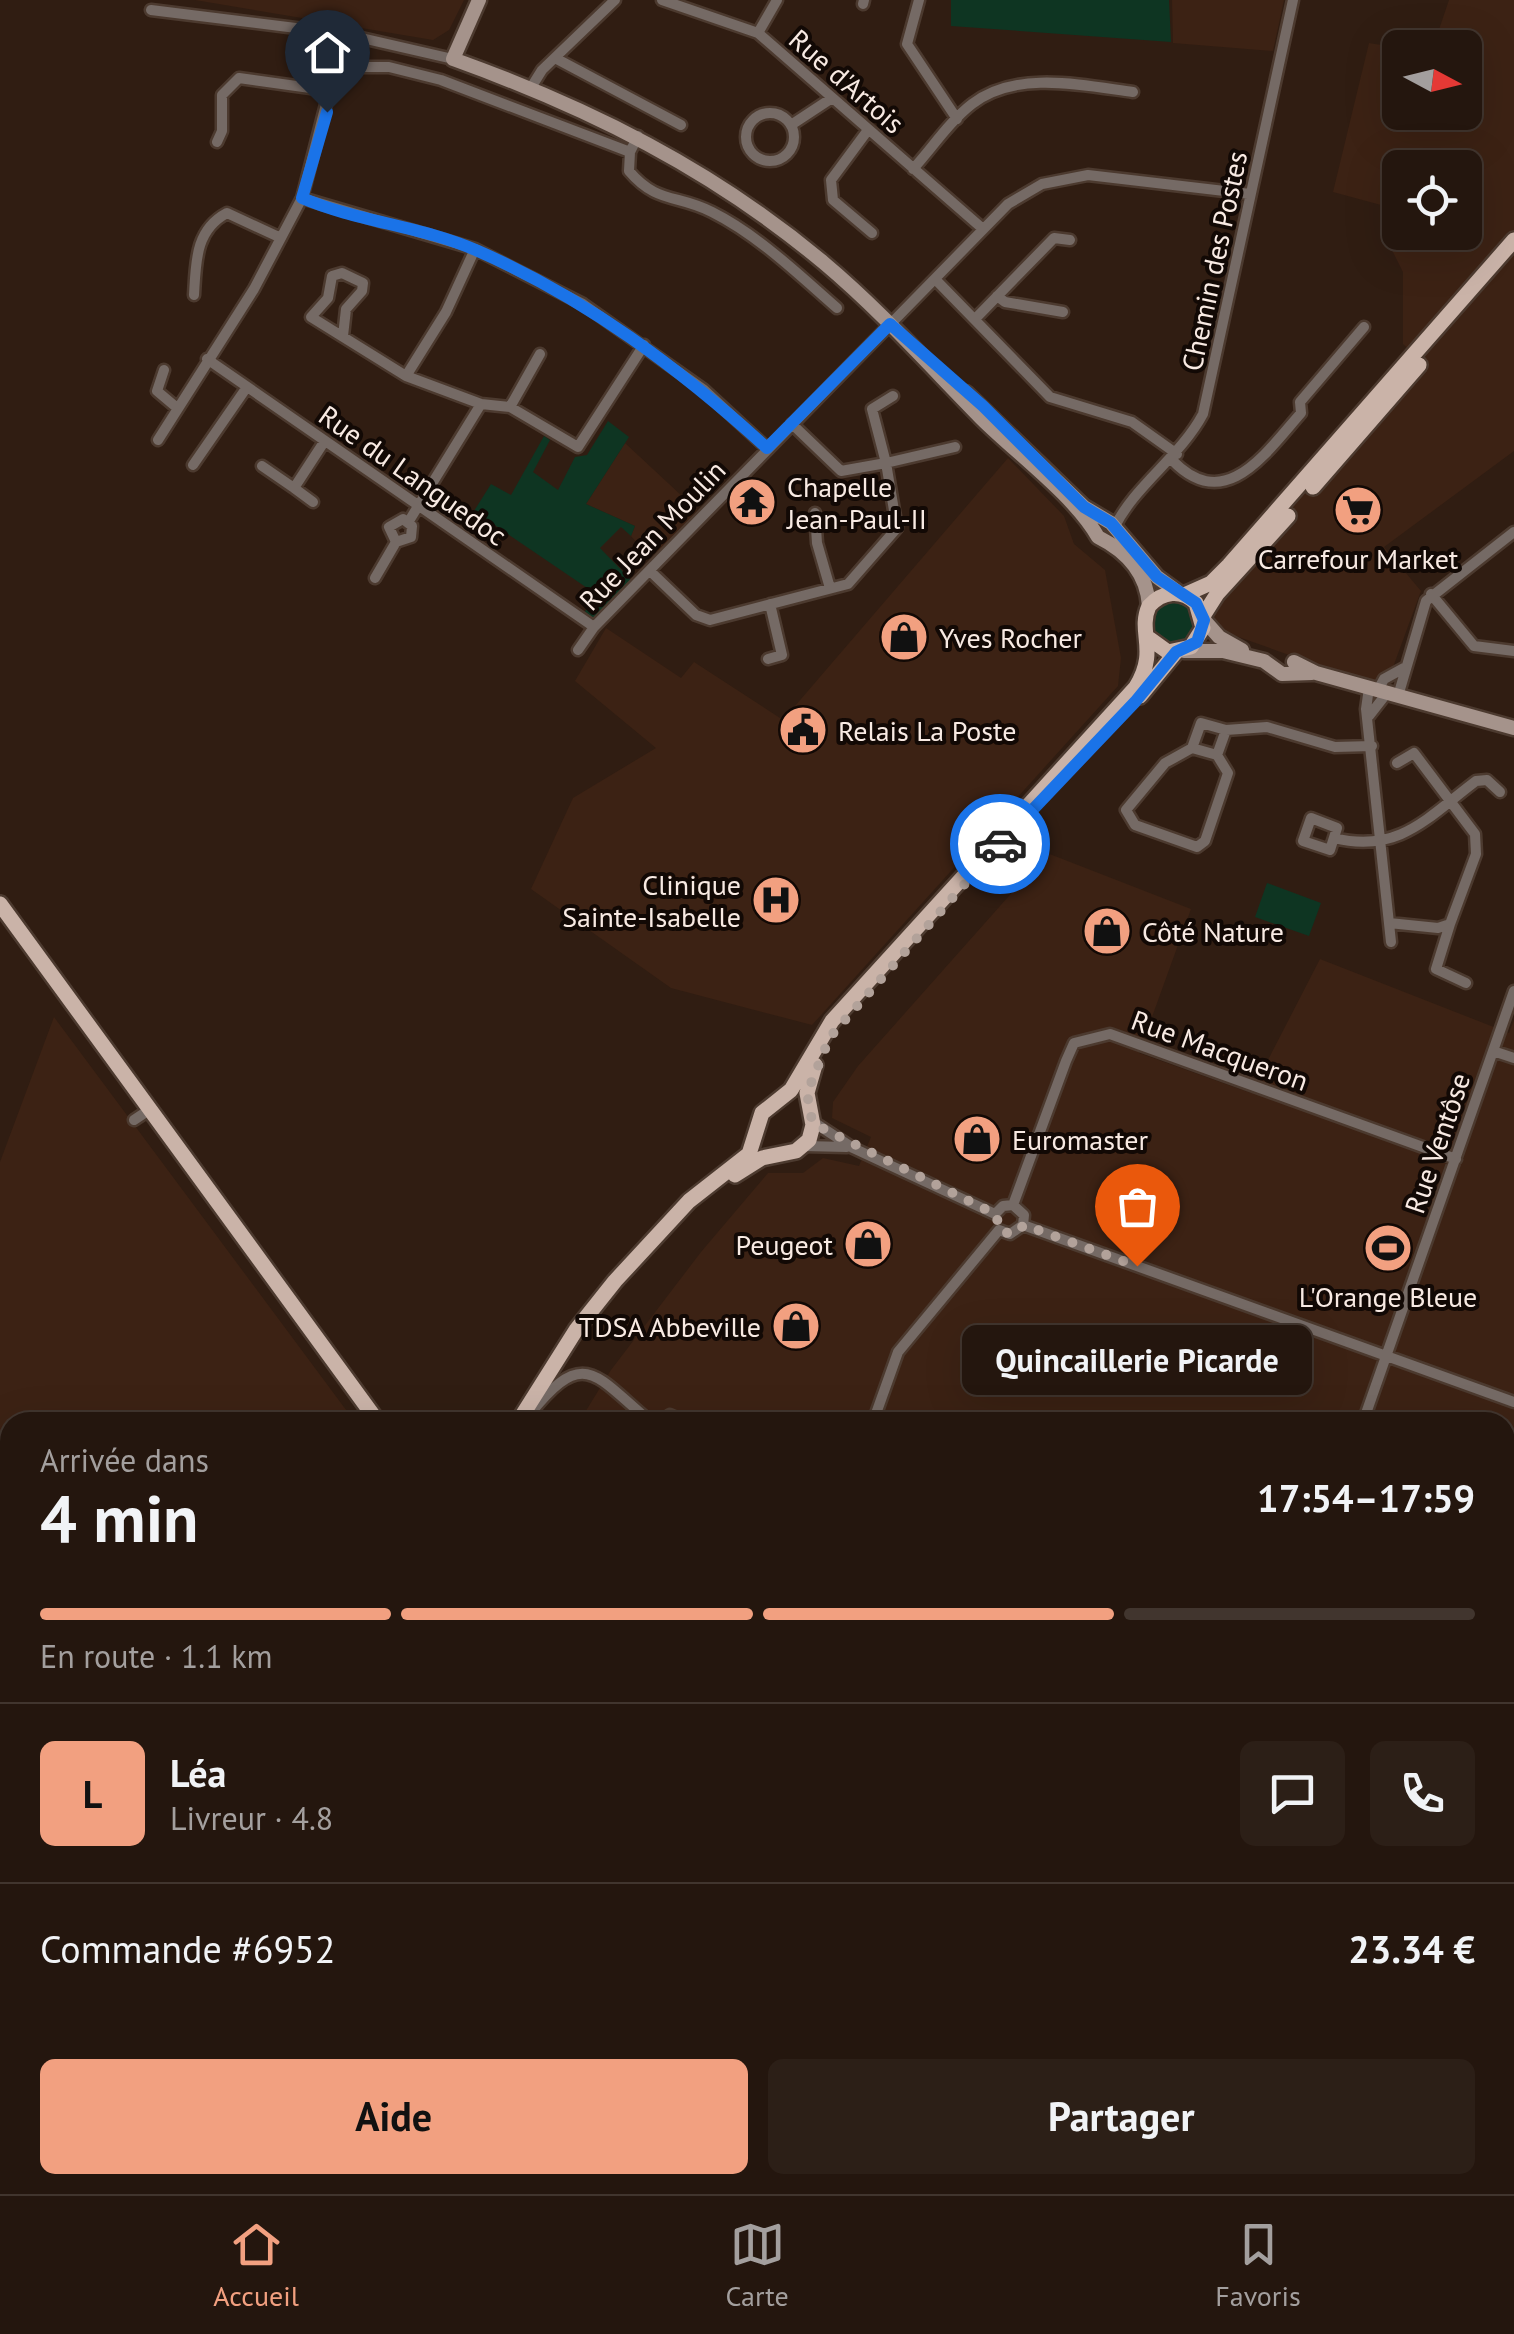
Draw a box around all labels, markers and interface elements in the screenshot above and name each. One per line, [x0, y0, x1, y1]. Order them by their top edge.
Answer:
pin [285, 10, 370, 113]
street label: Rue d'Artois [782, 21, 912, 141]
icon: home [300, 25, 355, 80]
north arrow [1382, 30, 1482, 130]
map controls [1382, 30, 1482, 250]
street label: Chemin des Postes [1173, 148, 1255, 374]
button: locate [1382, 150, 1482, 250]
street label: Rue du Languedoc [312, 396, 514, 554]
street label: Rue Jean Moulin [571, 452, 733, 618]
place label: Chapelle Jean-Paul-II [786, 468, 927, 537]
temple icon: Chapelle Jean-Paul-II [726, 476, 778, 528]
supermarket icon: Carrefour Market [1332, 484, 1384, 536]
place label: Carrefour Market [1258, 540, 1459, 577]
shop icon: Yves Rocher [878, 611, 930, 663]
place label: Yves Rocher [939, 619, 1082, 656]
public building icon: Relais La Poste [777, 704, 829, 756]
place label: Relais La Poste [838, 712, 1017, 749]
courier [950, 794, 1050, 894]
icon: car [973, 817, 1028, 872]
place label: Clinique Sainte-Isabelle [562, 866, 741, 935]
hospital icon: Clinique Sainte-Isabelle [750, 874, 802, 926]
shop icon: Côté Nature [1081, 905, 1133, 957]
place label: Côté Nature [1142, 913, 1284, 950]
street label: Rue Macqueron [1127, 1001, 1313, 1099]
street label: Rue Ventôse [1396, 1068, 1478, 1218]
shop icon: Euromaster [951, 1113, 1003, 1165]
place label: Euromaster [1012, 1121, 1148, 1158]
pin [1095, 1164, 1180, 1267]
icon: bag [1110, 1179, 1165, 1234]
shop icon: Peugeot [842, 1218, 894, 1270]
sports icon: L'Orange Bleue [1362, 1222, 1414, 1274]
place label: Peugeot [736, 1226, 833, 1263]
place label: L'Orange Bleue [1299, 1278, 1477, 1315]
shop icon: TDSA Abbeville [770, 1300, 822, 1352]
place label: TDSA Abbeville [579, 1308, 761, 1345]
callout: Quincaillerie Picarde [962, 1326, 1312, 1396]
text: Quincaillerie Picarde [995, 1339, 1279, 1381]
text: Arrivée dans [40, 1439, 209, 1481]
text: 17:54–17:59 [1257, 1473, 1475, 1522]
text: 4 min [40, 1476, 199, 1560]
text: En route · 1.1 km [40, 1635, 272, 1677]
button: chat [1240, 1741, 1345, 1846]
button: phone [1370, 1741, 1475, 1846]
text: Léa [170, 1748, 226, 1797]
text: L [83, 1769, 102, 1818]
text: Livreur · 4.8 [170, 1797, 333, 1839]
text: Commande #6952 [40, 1924, 336, 1973]
text: 23.34 € [1348, 1924, 1475, 1973]
button: Aide [40, 2059, 748, 2174]
button: Partager [768, 2059, 1475, 2174]
tab: Accueil [213, 2217, 299, 2314]
tab: Carte [726, 2217, 789, 2314]
tab: Favoris [1215, 2217, 1301, 2314]

